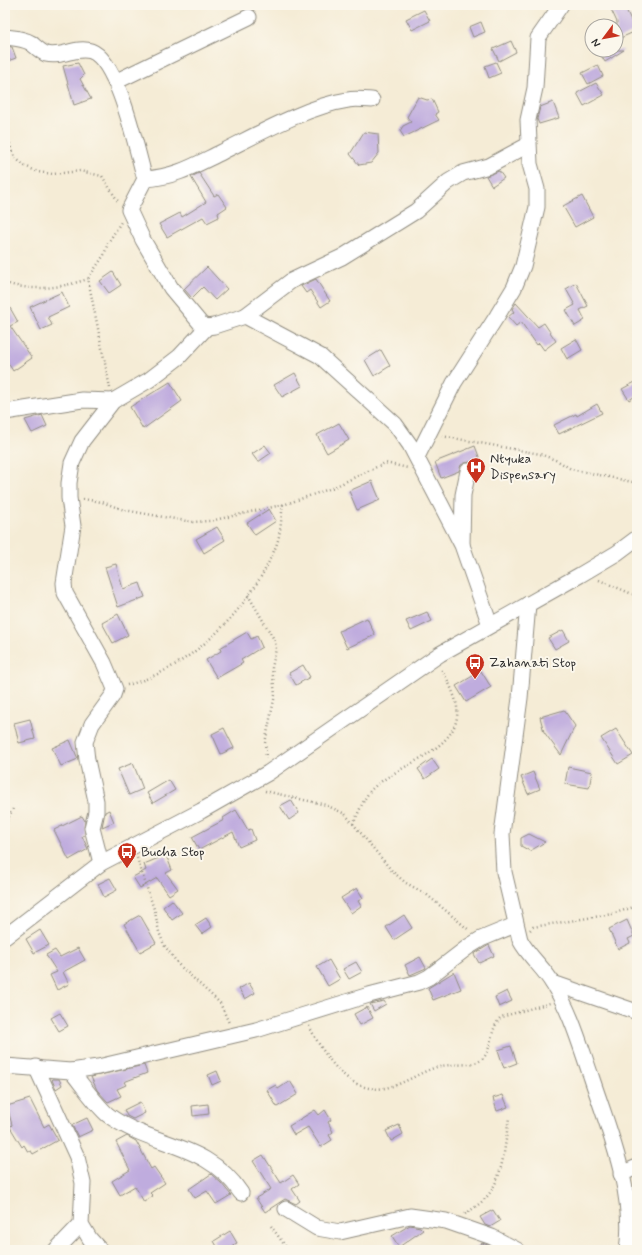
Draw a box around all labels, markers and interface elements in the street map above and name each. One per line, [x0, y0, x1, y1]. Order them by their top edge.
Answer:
north arrow [584, 18, 624, 58]
text: N [588, 36, 604, 50]
place label: Ntyuka Dispensary [490, 450, 556, 484]
hospital icon: Ntyuka Dispensary [465, 456, 487, 484]
bus stop icon: Zahanati Stop [464, 652, 486, 680]
place label: Zahanati Stop [489, 654, 577, 672]
bus stop icon: Bucha Stop [116, 841, 138, 869]
place label: Bucha Stop [141, 843, 205, 861]

